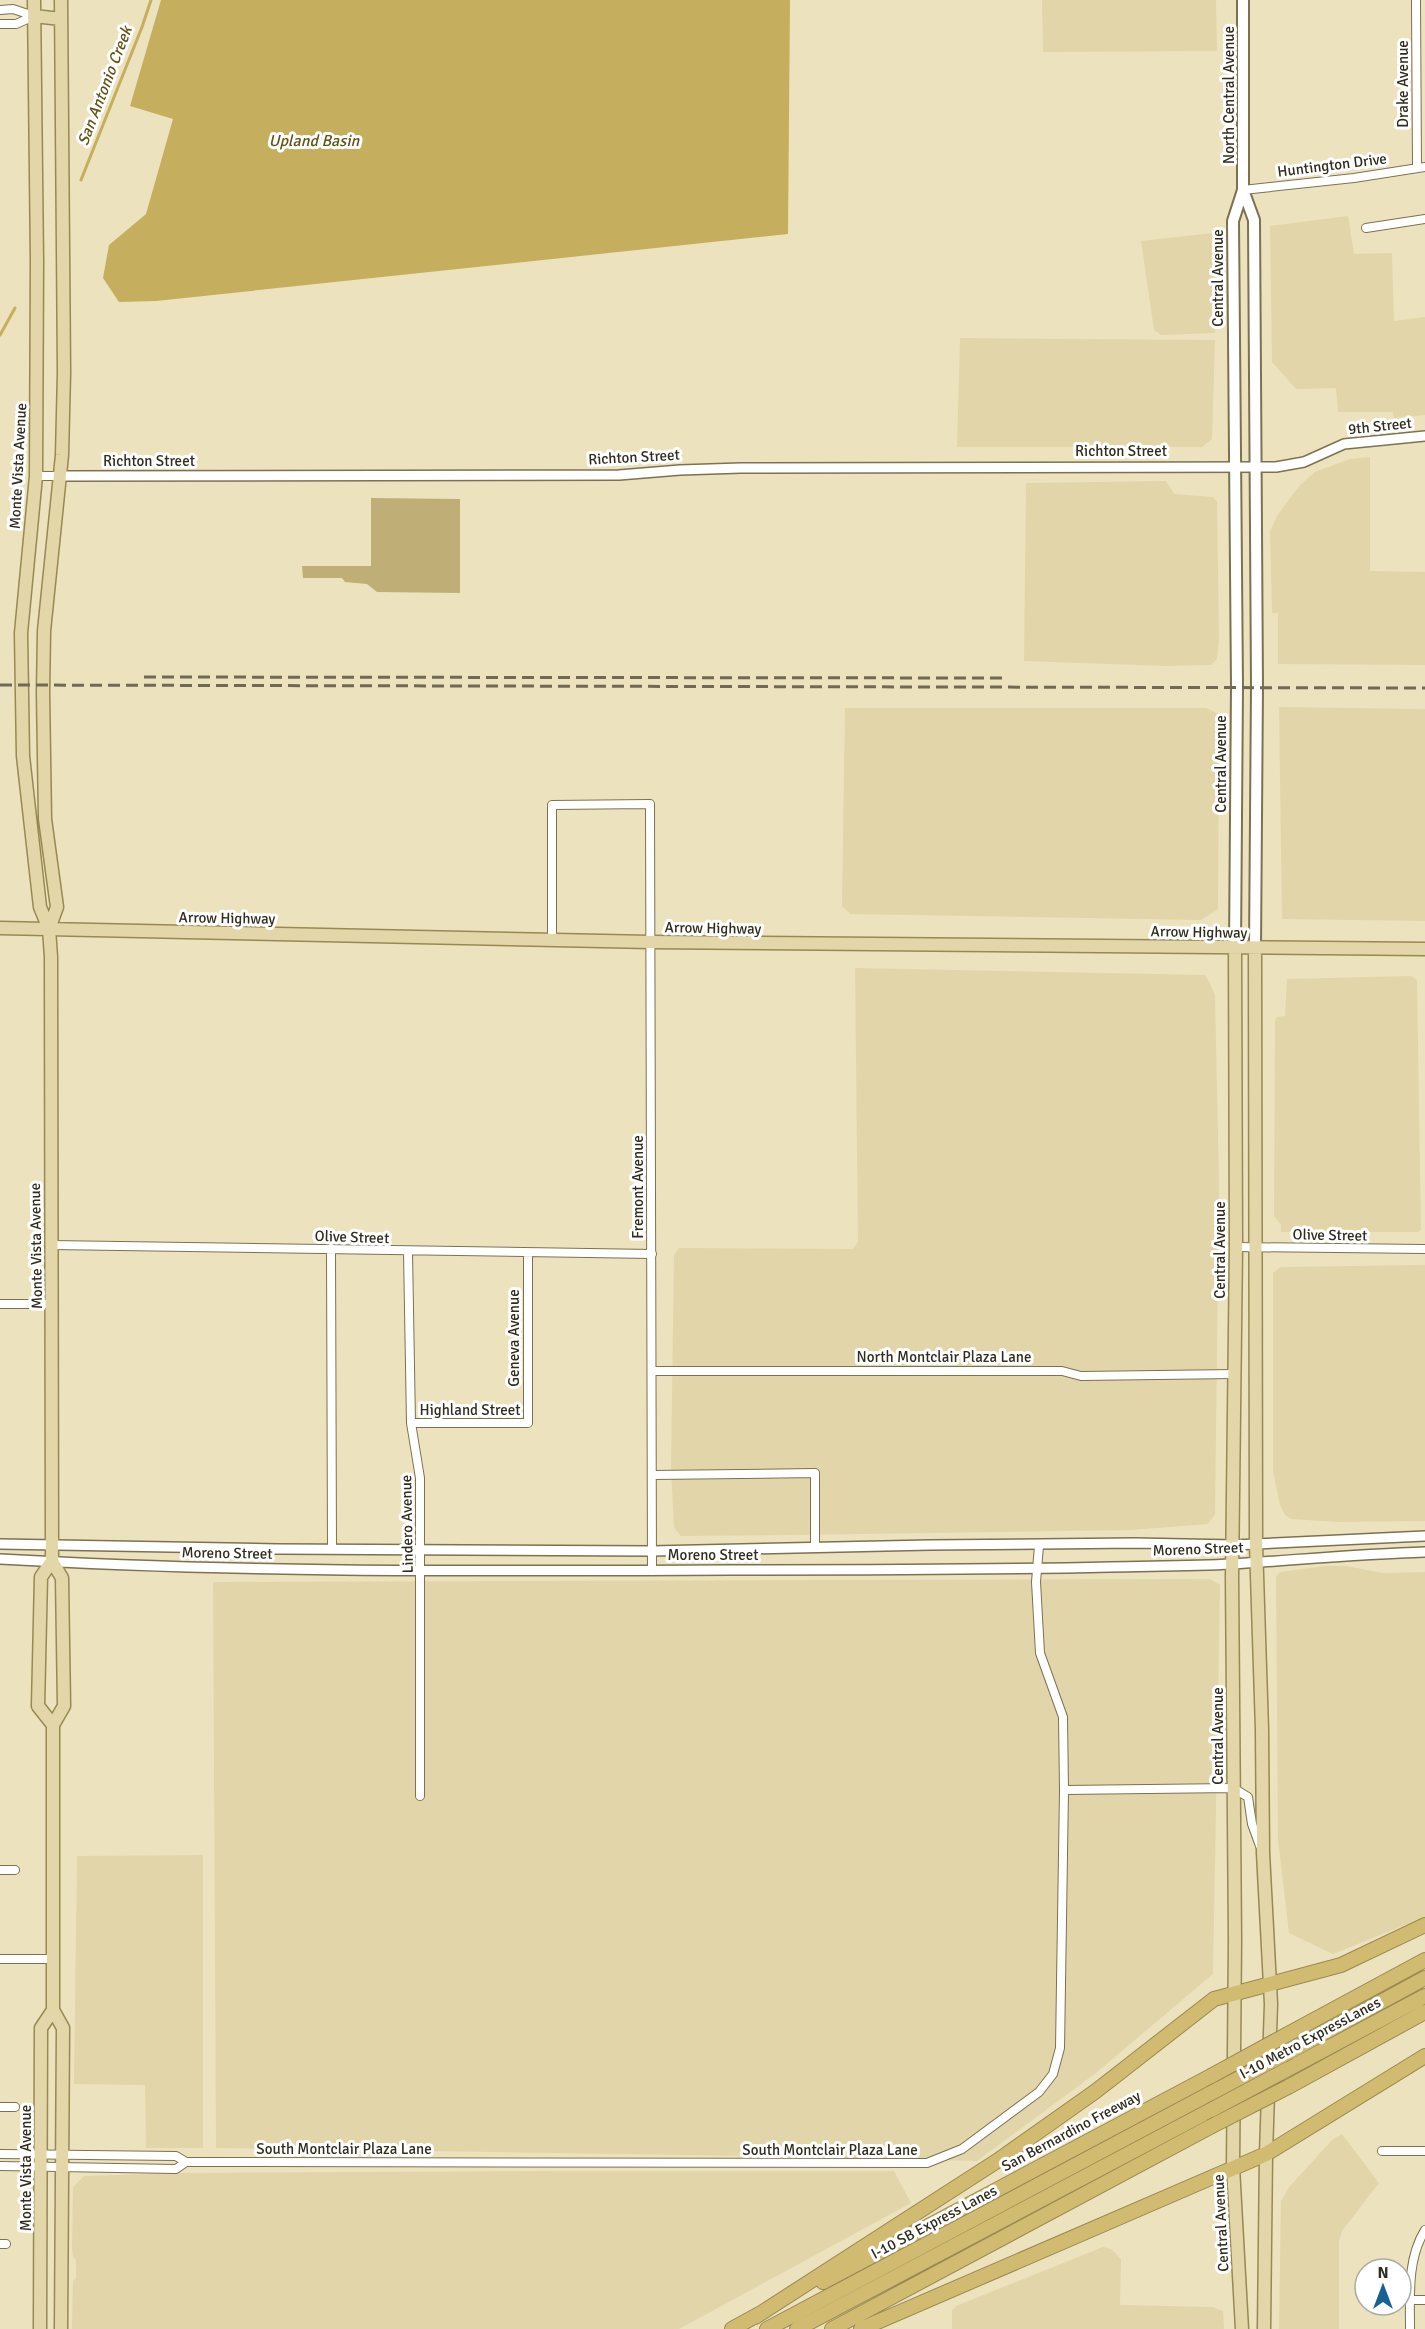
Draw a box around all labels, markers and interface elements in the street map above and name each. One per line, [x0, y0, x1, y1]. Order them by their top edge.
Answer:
water label: San Antonio Creek [73, 22, 138, 148]
street label: North Central Avenue [1220, 26, 1238, 164]
street label: Drake Avenue [1394, 40, 1412, 128]
water label: Upland Basin [269, 131, 361, 151]
street label: Huntington Drive [1276, 149, 1388, 181]
street label: Central Avenue [1209, 229, 1227, 327]
street label: Monte Vista Avenue [6, 402, 30, 530]
street label: 9th Street [1347, 414, 1413, 438]
street label: Richton Street [1075, 442, 1167, 460]
street label: Richton Street [588, 446, 680, 468]
street label: Richton Street [103, 452, 195, 470]
street label: Central Avenue [1212, 715, 1230, 813]
street label: Arrow Highway [178, 908, 276, 928]
street label: Arrow Highway [664, 918, 762, 938]
street label: Arrow Highway [1150, 922, 1248, 942]
street label: Fremont Avenue [629, 1135, 647, 1239]
street label: Monte Vista Avenue [26, 1183, 46, 1309]
street label: Central Avenue [1211, 1201, 1229, 1299]
street label: Olive Street [1293, 1225, 1367, 1245]
street label: Olive Street [314, 1227, 390, 1247]
street label: Geneva Avenue [505, 1289, 523, 1387]
street label: North Montclair Plaza Lane [857, 1348, 1031, 1366]
street label: Highland Street [420, 1401, 520, 1419]
street label: Lindero Avenue [397, 1475, 417, 1573]
street label: Moreno Street [1152, 1538, 1244, 1560]
street label: Moreno Street [181, 1543, 273, 1563]
street label: Moreno Street [667, 1546, 759, 1564]
street label: Central Avenue [1209, 1687, 1227, 1785]
street label: I-10 Metro ExpressLanes [1236, 1993, 1384, 2083]
street label: San Bernardino Freeway [999, 2087, 1143, 2175]
street label: Monte Vista Avenue [17, 2105, 35, 2231]
street label: South Montclair Plaza Lane [256, 2140, 432, 2158]
street label: South Montclair Plaza Lane [742, 2141, 918, 2159]
street label: Central Avenue [1209, 2174, 1233, 2272]
street label: I-10 SB Express Lanes [868, 2181, 1000, 2263]
north arrow [1353, 2257, 1413, 2317]
text: N [1377, 2263, 1389, 2283]

